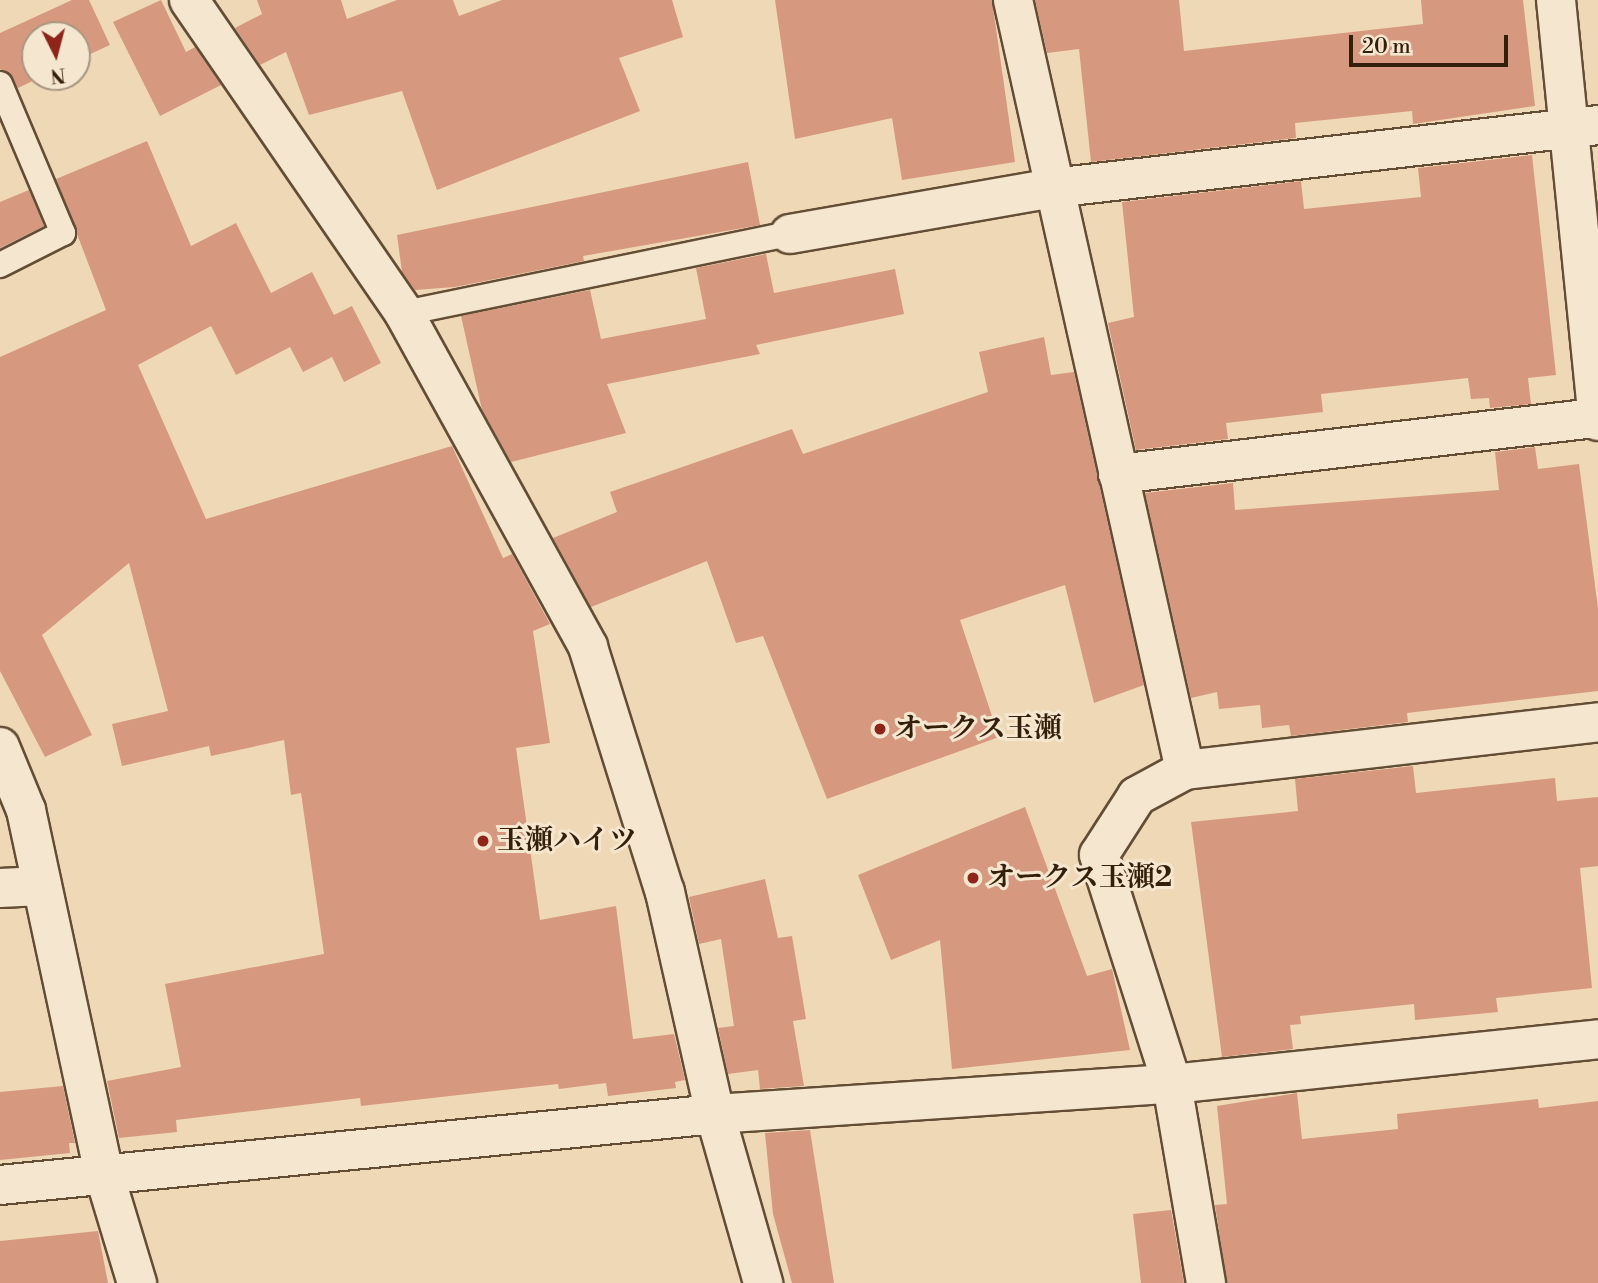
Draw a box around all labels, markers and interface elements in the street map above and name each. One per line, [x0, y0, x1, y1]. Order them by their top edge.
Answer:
north arrow [21, 21, 91, 91]
scale bar [1353, 21, 1512, 65]
text: 20 m [1362, 34, 1411, 60]
text: N [49, 62, 67, 88]
place label: オークス玉瀬 [894, 712, 1062, 746]
marker: オークス玉瀬 [872, 721, 888, 737]
place label: 玉瀬ハイツ [497, 824, 637, 858]
marker: 玉瀬ハイツ [475, 833, 491, 849]
place label: オークス玉瀬2 [987, 861, 1172, 895]
marker: オークス玉瀬2 [965, 870, 981, 886]

